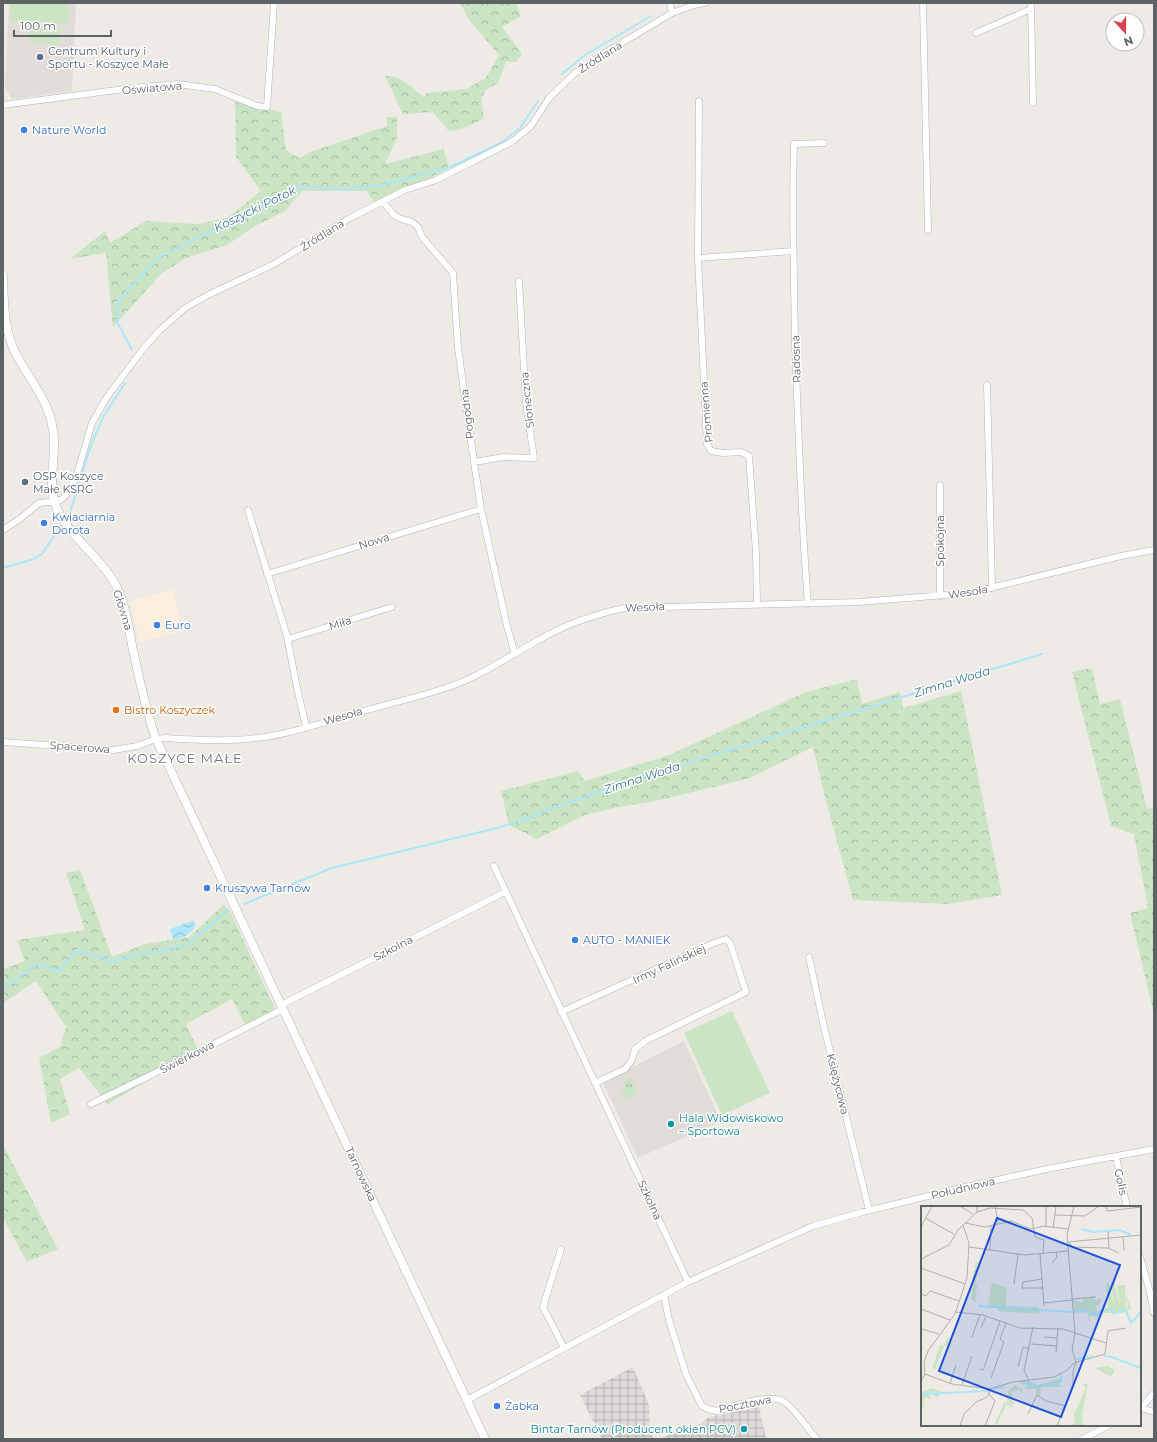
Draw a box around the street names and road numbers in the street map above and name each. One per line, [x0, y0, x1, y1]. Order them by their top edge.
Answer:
street label: Źródlana [575, 38, 625, 76]
street label: Oświatowa [121, 78, 183, 98]
street label: Źródlana [297, 216, 347, 254]
street label: Radosna [788, 335, 804, 383]
street label: Słoneczna [517, 371, 537, 429]
street label: Promienna [696, 381, 716, 443]
street label: Pogodna [457, 388, 477, 440]
street label: Spokojna [933, 515, 947, 567]
street label: Nowa [357, 530, 391, 552]
street label: Wesoła [947, 582, 989, 602]
street label: Główna [110, 588, 136, 632]
street label: Wesoła [625, 599, 665, 615]
street label: Miła [327, 613, 353, 633]
street label: Wesoła [322, 704, 364, 728]
street label: Spacerowa [49, 738, 111, 756]
street label: Szkolna [371, 932, 415, 964]
street label: Irmy Falińskiej [630, 941, 708, 987]
street label: Świerkowa [157, 1037, 217, 1077]
street label: Księżycowa [824, 1052, 852, 1116]
street label: Tarnowska [342, 1144, 380, 1204]
street label: Golis [1111, 1167, 1131, 1197]
street label: Południowa [929, 1174, 997, 1202]
street label: Szkolna [635, 1178, 665, 1222]
street label: Pocztowa [717, 1392, 773, 1416]

